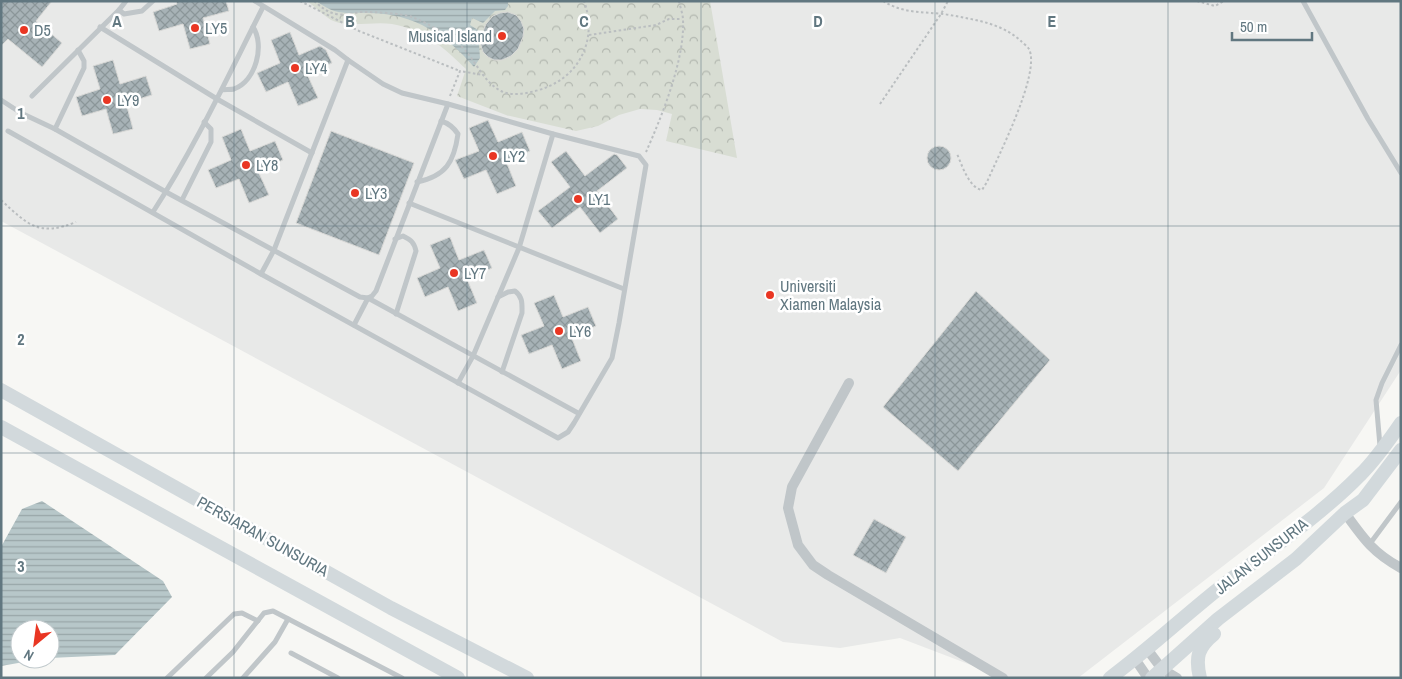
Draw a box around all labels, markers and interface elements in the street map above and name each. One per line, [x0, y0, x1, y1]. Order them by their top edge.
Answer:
text: A [112, 10, 122, 32]
text: B [345, 10, 355, 32]
text: C [579, 10, 589, 32]
text: D [813, 10, 823, 32]
text: E [1048, 10, 1057, 32]
scale bar [1232, 10, 1312, 42]
text: 50 m [1240, 16, 1267, 37]
place label: LY5 [205, 17, 227, 39]
place label: D5 [34, 19, 51, 41]
marker: LY5 [189, 22, 201, 34]
marker: D5 [18, 24, 30, 36]
place label: Musical Island [408, 25, 492, 47]
marker: Musical Island [496, 30, 508, 42]
place label: LY4 [305, 57, 327, 79]
marker: LY4 [289, 62, 301, 74]
place label: LY9 [117, 89, 139, 111]
marker: LY9 [101, 94, 113, 106]
text: 1 [17, 102, 25, 124]
place label: LY2 [503, 145, 525, 167]
marker: LY2 [487, 150, 499, 162]
place label: LY8 [256, 154, 278, 176]
marker: LY8 [240, 159, 252, 171]
place label: LY3 [365, 182, 387, 204]
marker: LY3 [349, 187, 361, 199]
place label: LY1 [588, 188, 611, 210]
marker: LY1 [572, 193, 584, 205]
place label: LY7 [464, 262, 486, 284]
marker: LY7 [448, 267, 460, 279]
place label: Universiti Xiamen Malaysia [780, 275, 882, 315]
marker: Universiti Xiamen Malaysia [764, 289, 776, 301]
place label: LY6 [569, 320, 591, 342]
marker: LY6 [553, 325, 565, 337]
text: 2 [17, 328, 25, 350]
street label: PERSIARAN SUNSURIA [193, 491, 333, 581]
street label: JALAN SUNSURIA [1210, 513, 1312, 599]
text: 3 [17, 555, 25, 577]
north arrow [10, 619, 60, 669]
text: N [21, 645, 37, 665]

